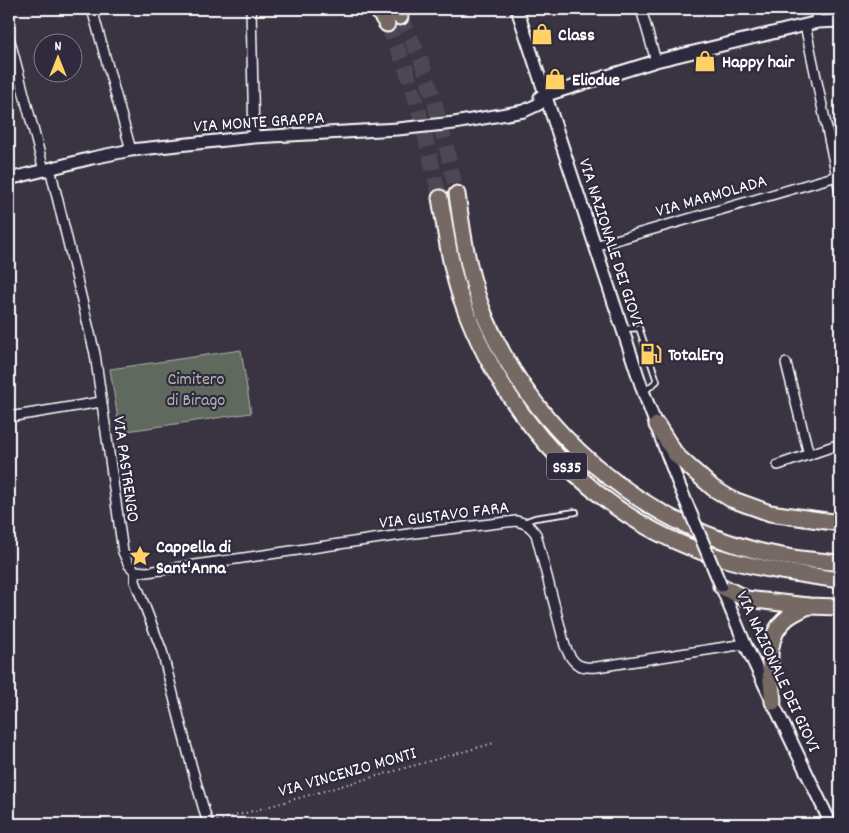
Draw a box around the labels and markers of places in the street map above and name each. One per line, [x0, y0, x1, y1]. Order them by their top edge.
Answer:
shop icon: Class [529, 21, 555, 47]
place label: Class [558, 24, 595, 49]
shop icon: Happy hair [692, 48, 718, 74]
place label: Happy hair [722, 51, 795, 76]
shop icon: Eliodue [542, 66, 568, 92]
place label: Eliodue [572, 69, 620, 94]
fuel station icon: TotalErg [638, 341, 664, 367]
place label: TotalErg [668, 344, 724, 369]
place label: Cappella di Sant'Anna [156, 536, 231, 582]
place icon: Cappella di Sant'Anna [127, 543, 153, 569]

